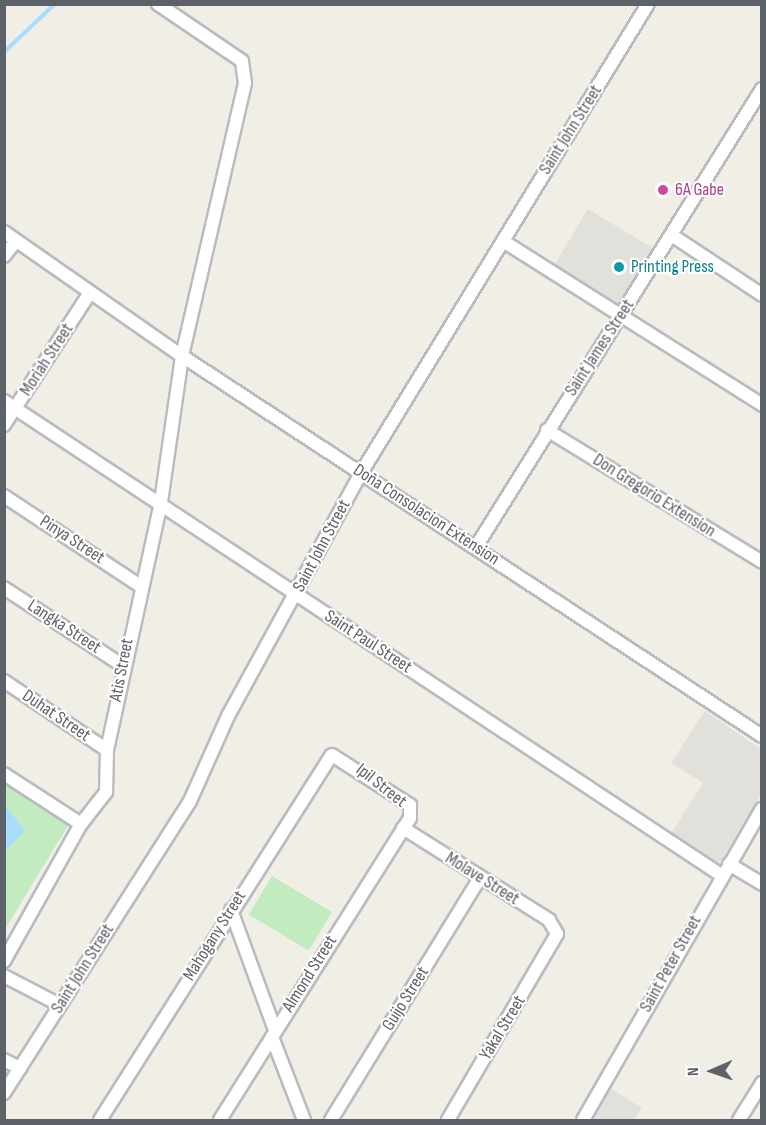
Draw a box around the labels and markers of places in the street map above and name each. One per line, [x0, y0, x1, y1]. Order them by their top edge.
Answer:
place label: 6A Gabe [675, 179, 724, 201]
marker: 6A Gabe [656, 183, 670, 197]
place label: Printing Press [631, 256, 714, 278]
marker: Printing Press [612, 260, 626, 274]

